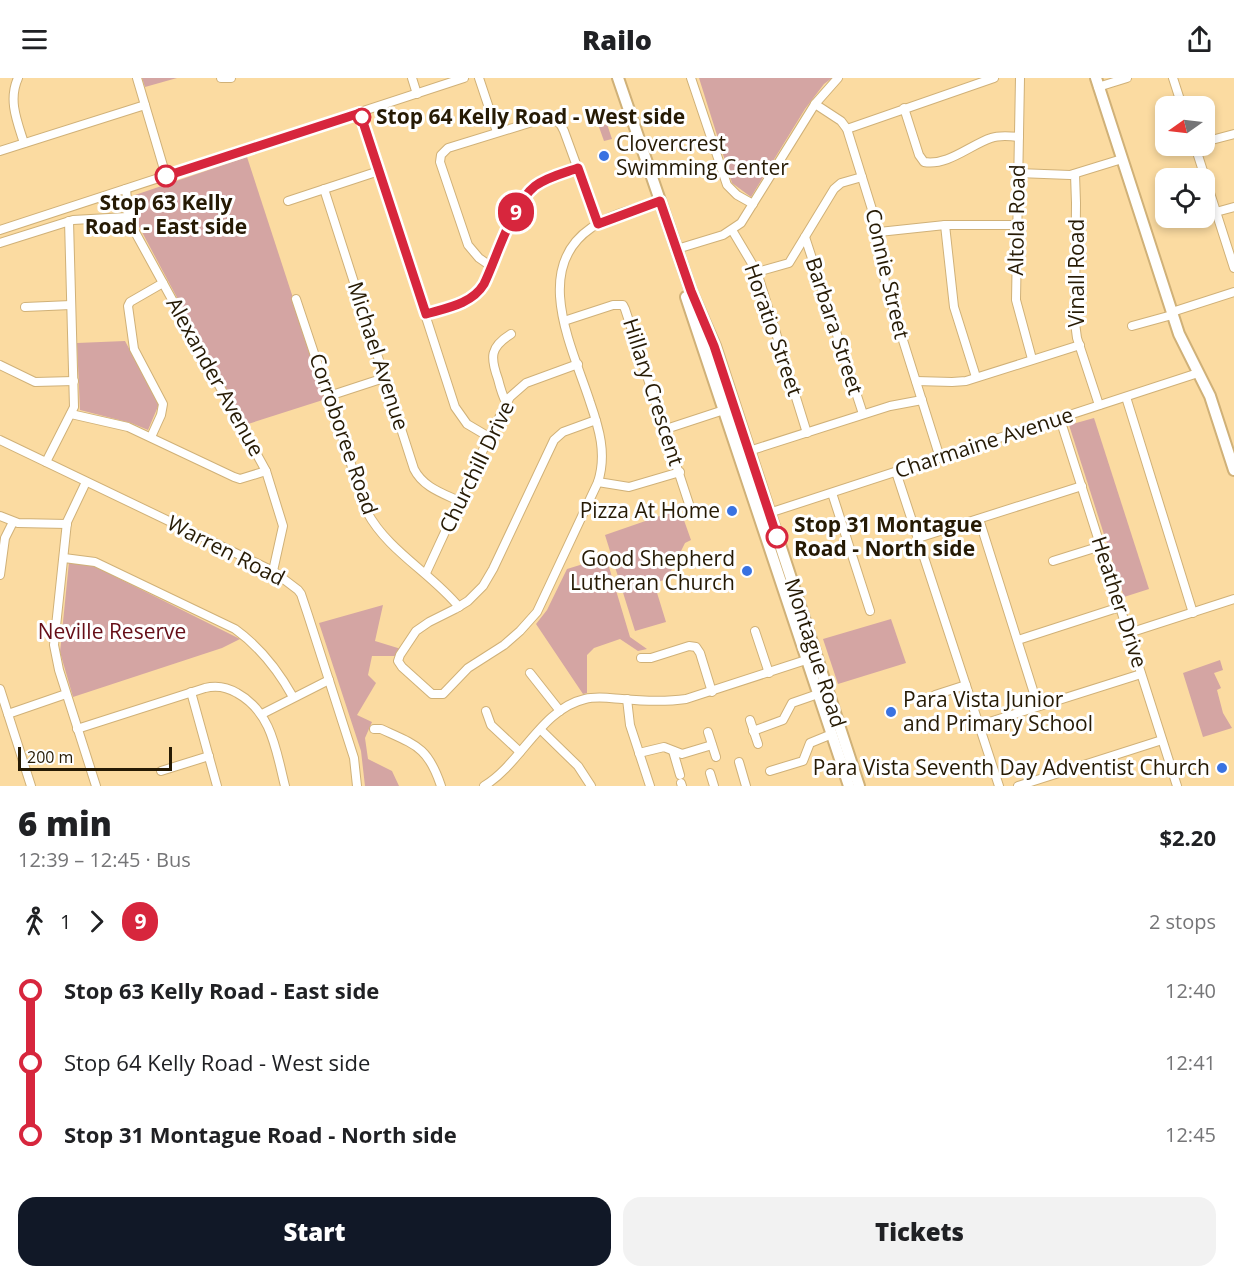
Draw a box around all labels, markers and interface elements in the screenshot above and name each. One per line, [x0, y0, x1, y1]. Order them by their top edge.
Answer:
text: Railo [582, 21, 652, 58]
icon: menu [18, 23, 51, 56]
icon: share [1183, 23, 1216, 56]
north arrow [1155, 96, 1215, 156]
map controls [1155, 96, 1215, 228]
place label: Stop 64 Kelly Road - West side [376, 102, 685, 130]
marker: Stop 64 Kelly Road - West side [353, 108, 371, 126]
place label: Clovercrest Swimming Center [616, 129, 789, 181]
marker: Clovercrest Swimming Center [597, 149, 611, 163]
street label: Altola Road [1001, 164, 1031, 276]
marker: Stop 63 Kelly Road - East side [155, 165, 177, 187]
button: locate [1155, 168, 1215, 228]
place label: Stop 63 Kelly Road - East side [85, 188, 247, 240]
line badge: 9 [496, 192, 536, 232]
text: 9 [510, 198, 522, 226]
street label: Connie Street [859, 206, 917, 342]
street label: Vinall Road [1062, 219, 1090, 327]
street label: Barbara Street [800, 254, 870, 398]
street label: Horatio Street [738, 260, 810, 399]
street label: Michael Avenue [342, 278, 416, 433]
street label: Alexander Avenue [161, 292, 271, 461]
street label: Hillary Crescent [617, 314, 691, 469]
street label: Corroboree Road [303, 349, 385, 518]
street label: Churchill Drive [432, 396, 520, 537]
street label: Charmaine Avenue [891, 400, 1076, 484]
place label: Pizza At Home [580, 496, 720, 524]
marker: Pizza At Home [725, 504, 739, 518]
street label: Warren Road [163, 508, 290, 592]
place label: Stop 31 Montague Road - North side [794, 510, 982, 562]
marker: Stop 31 Montague Road - North side [766, 526, 788, 548]
street label: Heather Drive [1086, 532, 1154, 671]
place label: Good Shepherd Lutheran Church [570, 544, 735, 596]
marker: Good Shepherd Lutheran Church [740, 564, 754, 578]
street label: Montague Road [779, 575, 853, 731]
park label: Neville Reserve [38, 617, 186, 645]
place label: Para Vista Junior and Primary School [903, 685, 1093, 737]
marker: Para Vista Junior and Primary School [884, 705, 898, 719]
scale bar [18, 744, 172, 772]
text: 200 m [27, 746, 73, 768]
place label: Para Vista Seventh Day Adventist Church [813, 753, 1210, 781]
marker: Para Vista Seventh Day Adventist Church [1215, 761, 1229, 775]
text: 6 min [18, 801, 112, 846]
text: $2.20 [1159, 822, 1216, 852]
text: 12:39 – 12:45 · Bus [18, 846, 191, 873]
icon: walk [18, 905, 51, 938]
icon: forward [80, 905, 113, 938]
text: 9 [134, 907, 146, 935]
text: 1 [60, 908, 71, 935]
text: 2 stops [1149, 908, 1216, 935]
text: Stop 63 Kelly Road - East side [64, 975, 379, 1005]
text: 12:40 [1165, 977, 1216, 1004]
text: Stop 64 Kelly Road - West side [64, 1047, 370, 1077]
text: 12:41 [1165, 1049, 1216, 1076]
text: Stop 31 Montague Road - North side [64, 1119, 457, 1149]
text: 12:45 [1165, 1121, 1216, 1148]
button: Start [18, 1197, 611, 1266]
button: Tickets [623, 1197, 1216, 1266]

